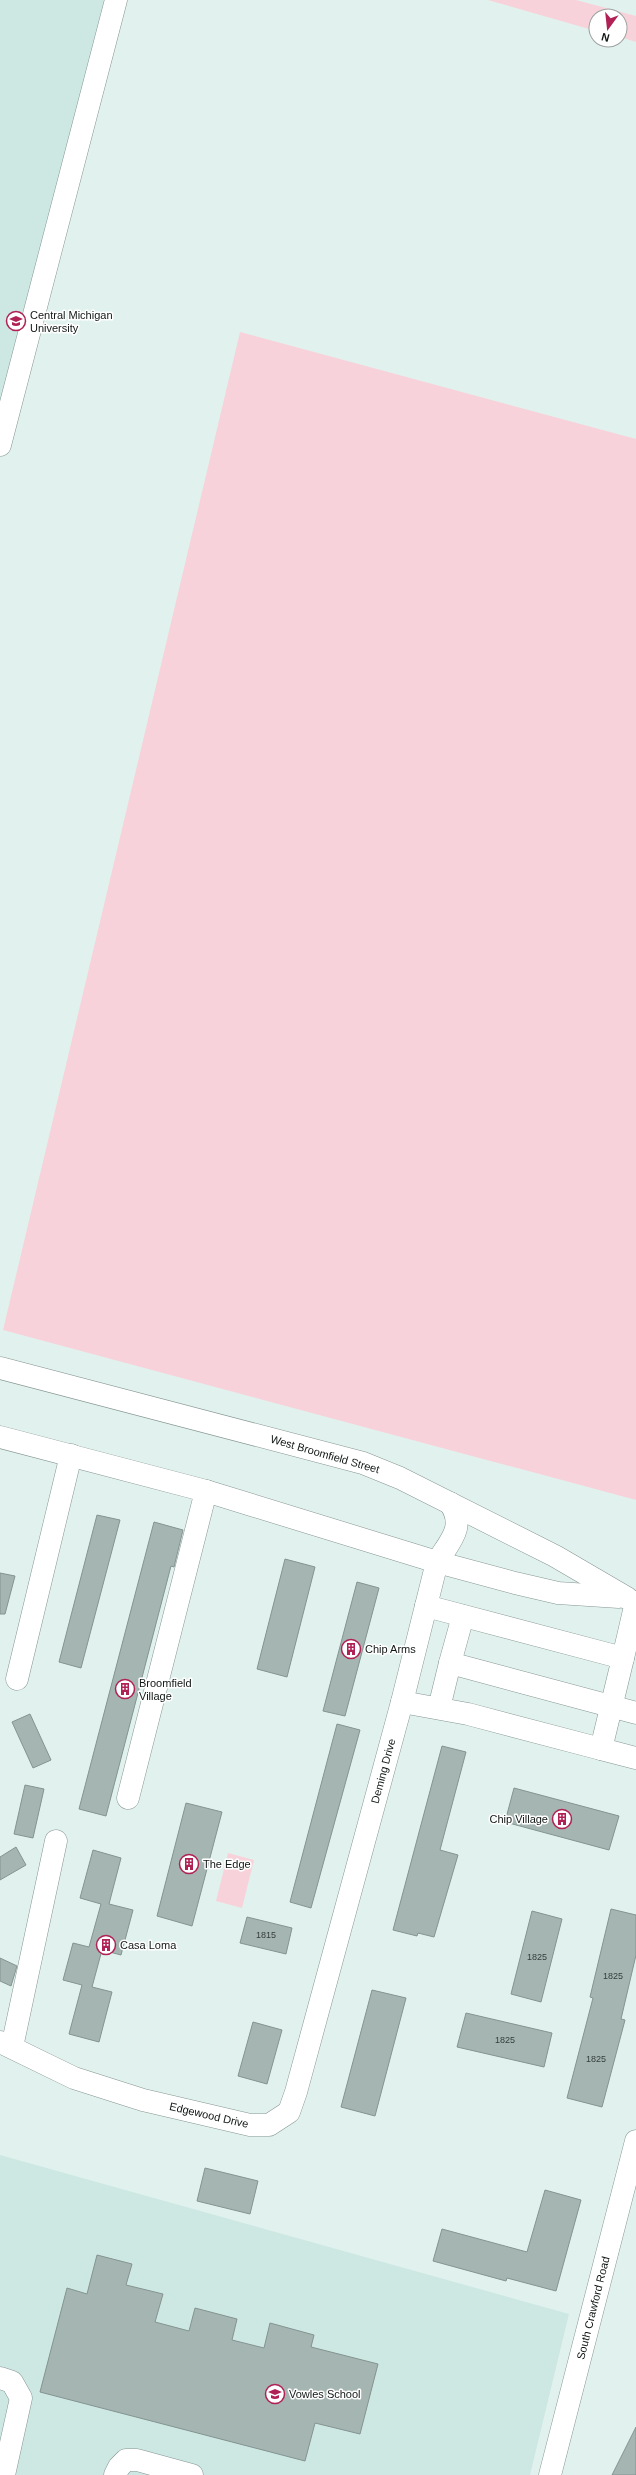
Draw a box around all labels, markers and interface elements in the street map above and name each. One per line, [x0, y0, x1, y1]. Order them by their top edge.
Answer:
north arrow [588, 8, 628, 48]
text: N [600, 31, 611, 44]
place label: Central Michigan University [30, 309, 113, 334]
school or university icon: Central Michigan University [5, 310, 27, 332]
street label: West Broomfield Street [269, 1433, 381, 1475]
building icon: Chip Arms [340, 1638, 362, 1660]
place label: Chip Arms [365, 1643, 416, 1655]
place label: Broomfield Village [139, 1677, 192, 1702]
building icon: Broomfield Village [114, 1678, 136, 1700]
street label: Deming Drive [369, 1737, 397, 1805]
building icon: Chip Village [551, 1808, 573, 1830]
place label: Chip Village [489, 1813, 548, 1825]
building icon: The Edge [178, 1853, 200, 1875]
place label: The Edge [203, 1858, 251, 1870]
house number: 1815 [256, 1930, 276, 1940]
building icon: Casa Loma [95, 1934, 117, 1956]
place label: Casa Loma [120, 1939, 177, 1951]
house number: 1825 [527, 1952, 547, 1962]
house number: 1825 [603, 1971, 623, 1981]
house number: 1825 [495, 2035, 515, 2045]
house number: 1825 [586, 2054, 606, 2064]
street label: Edgewood Drive [168, 2100, 250, 2130]
street label: South Crawford Road [574, 2255, 612, 2361]
school or university icon: Vowles School [264, 2383, 286, 2405]
place label: Vowles School [289, 2388, 361, 2400]

